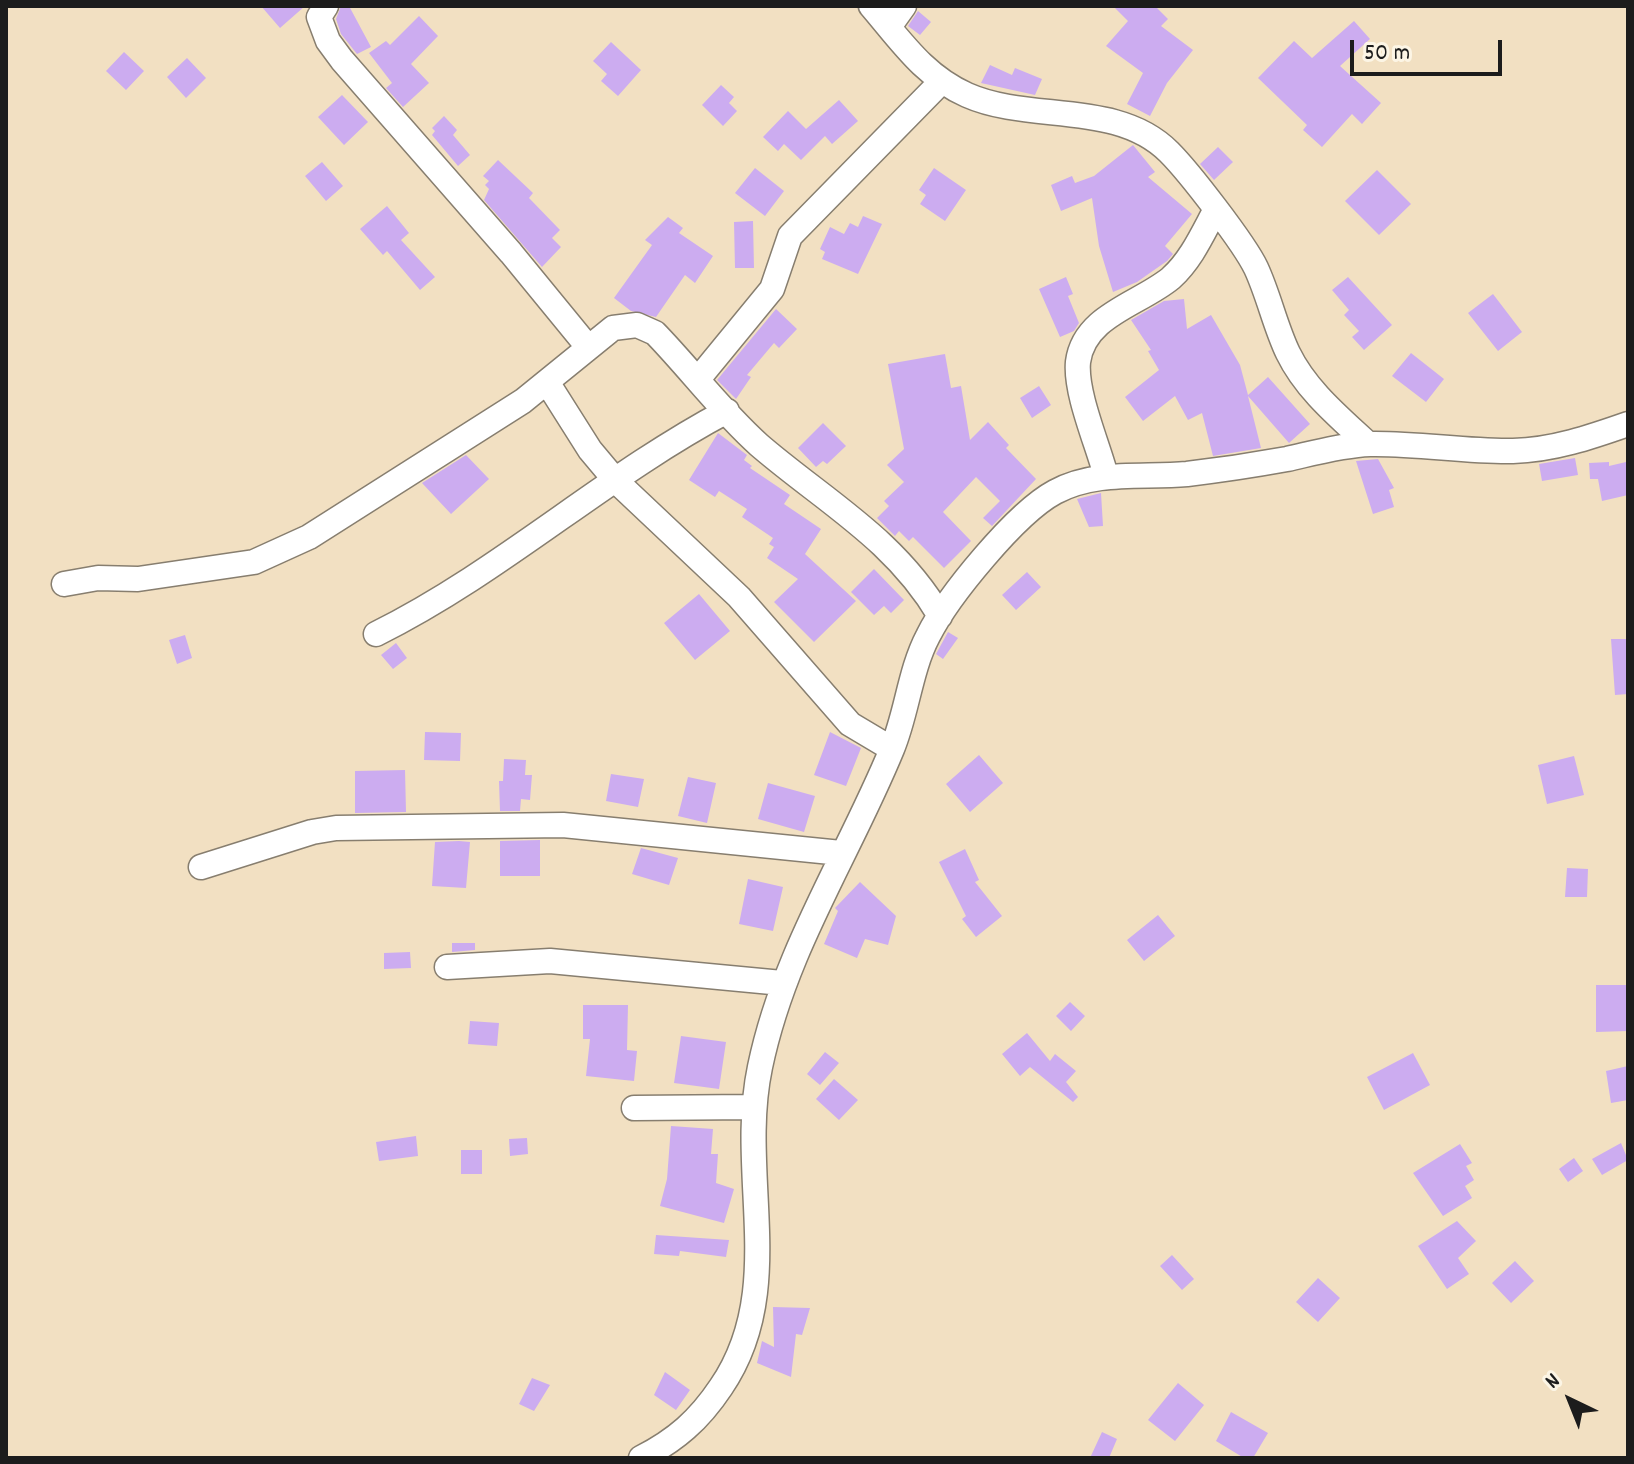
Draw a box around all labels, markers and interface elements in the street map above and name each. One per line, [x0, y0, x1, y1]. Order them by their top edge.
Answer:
scale bar [1354, 24, 1506, 74]
text: 50 m [1364, 37, 1410, 71]
north arrow [1530, 1360, 1610, 1440]
text: N [1539, 1367, 1568, 1397]

